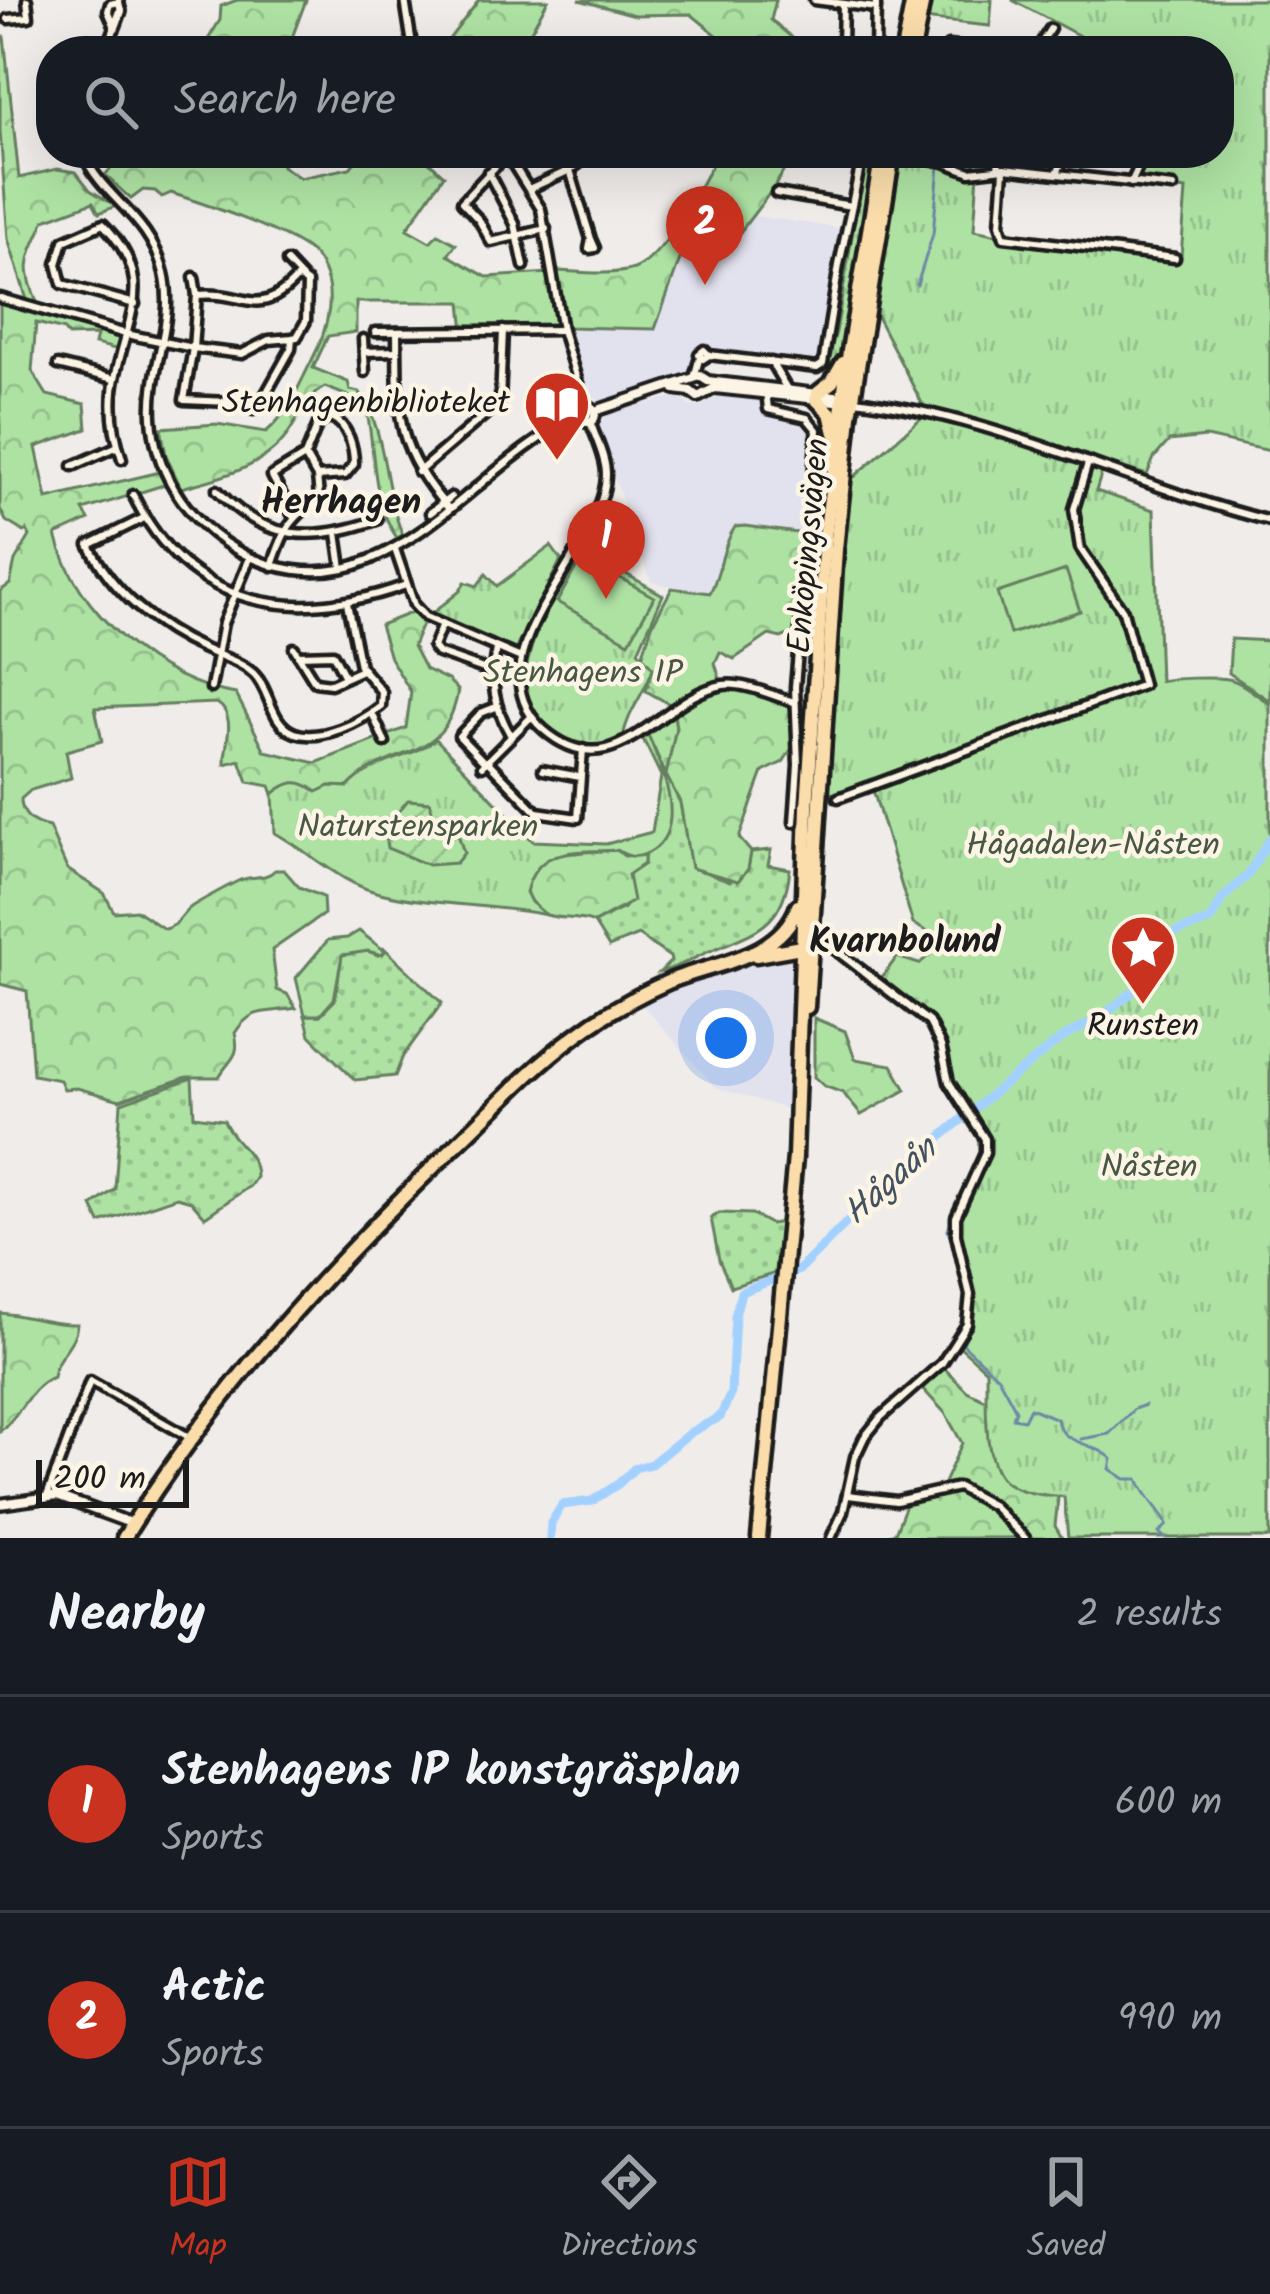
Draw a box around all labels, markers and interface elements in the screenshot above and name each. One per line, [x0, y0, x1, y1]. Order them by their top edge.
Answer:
search box [36, 36, 1234, 168]
text: Search here [174, 66, 396, 138]
icon: search [78, 69, 144, 135]
pin: 2 [666, 186, 744, 285]
library icon: Stenhagenbiblioteket [522, 369, 592, 463]
place label: Stenhagenbiblioteket [222, 378, 511, 431]
street label: Enköpingsvägen [774, 436, 846, 656]
district label: Herrhagen [261, 475, 421, 532]
pin: 1 [567, 500, 645, 599]
park label: Stenhagens IP [483, 648, 684, 701]
park label: Naturstensparken [298, 802, 538, 855]
park label: Hågadalen-Nåsten [966, 820, 1220, 873]
place icon: Runsten [1108, 913, 1178, 1007]
district label: Kvarnbolund [809, 914, 1001, 971]
place label: Runsten [1087, 1001, 1199, 1054]
your location [696, 1008, 756, 1068]
water label: Hågaån [831, 1122, 954, 1240]
park label: Nåsten [1100, 1142, 1198, 1195]
scale bar [36, 1454, 189, 1507]
text: 200 m [54, 1454, 146, 1507]
text: Nearby [48, 1576, 205, 1657]
text: 2 results [1077, 1585, 1222, 1647]
text: Stenhagens IP konstgräsplan [162, 1737, 740, 1809]
text: 1 [81, 1773, 93, 1835]
text: 600 m [1115, 1773, 1222, 1835]
text: Sports [162, 1809, 264, 1871]
text: Actic [162, 1953, 266, 2025]
text: 2 [76, 1989, 98, 2051]
text: 990 m [1118, 1989, 1222, 2051]
text: Sports [162, 2025, 264, 2087]
tab: Map [165, 2149, 231, 2274]
tab: Directions [560, 2149, 697, 2274]
tab: Saved [1027, 2149, 1105, 2274]

